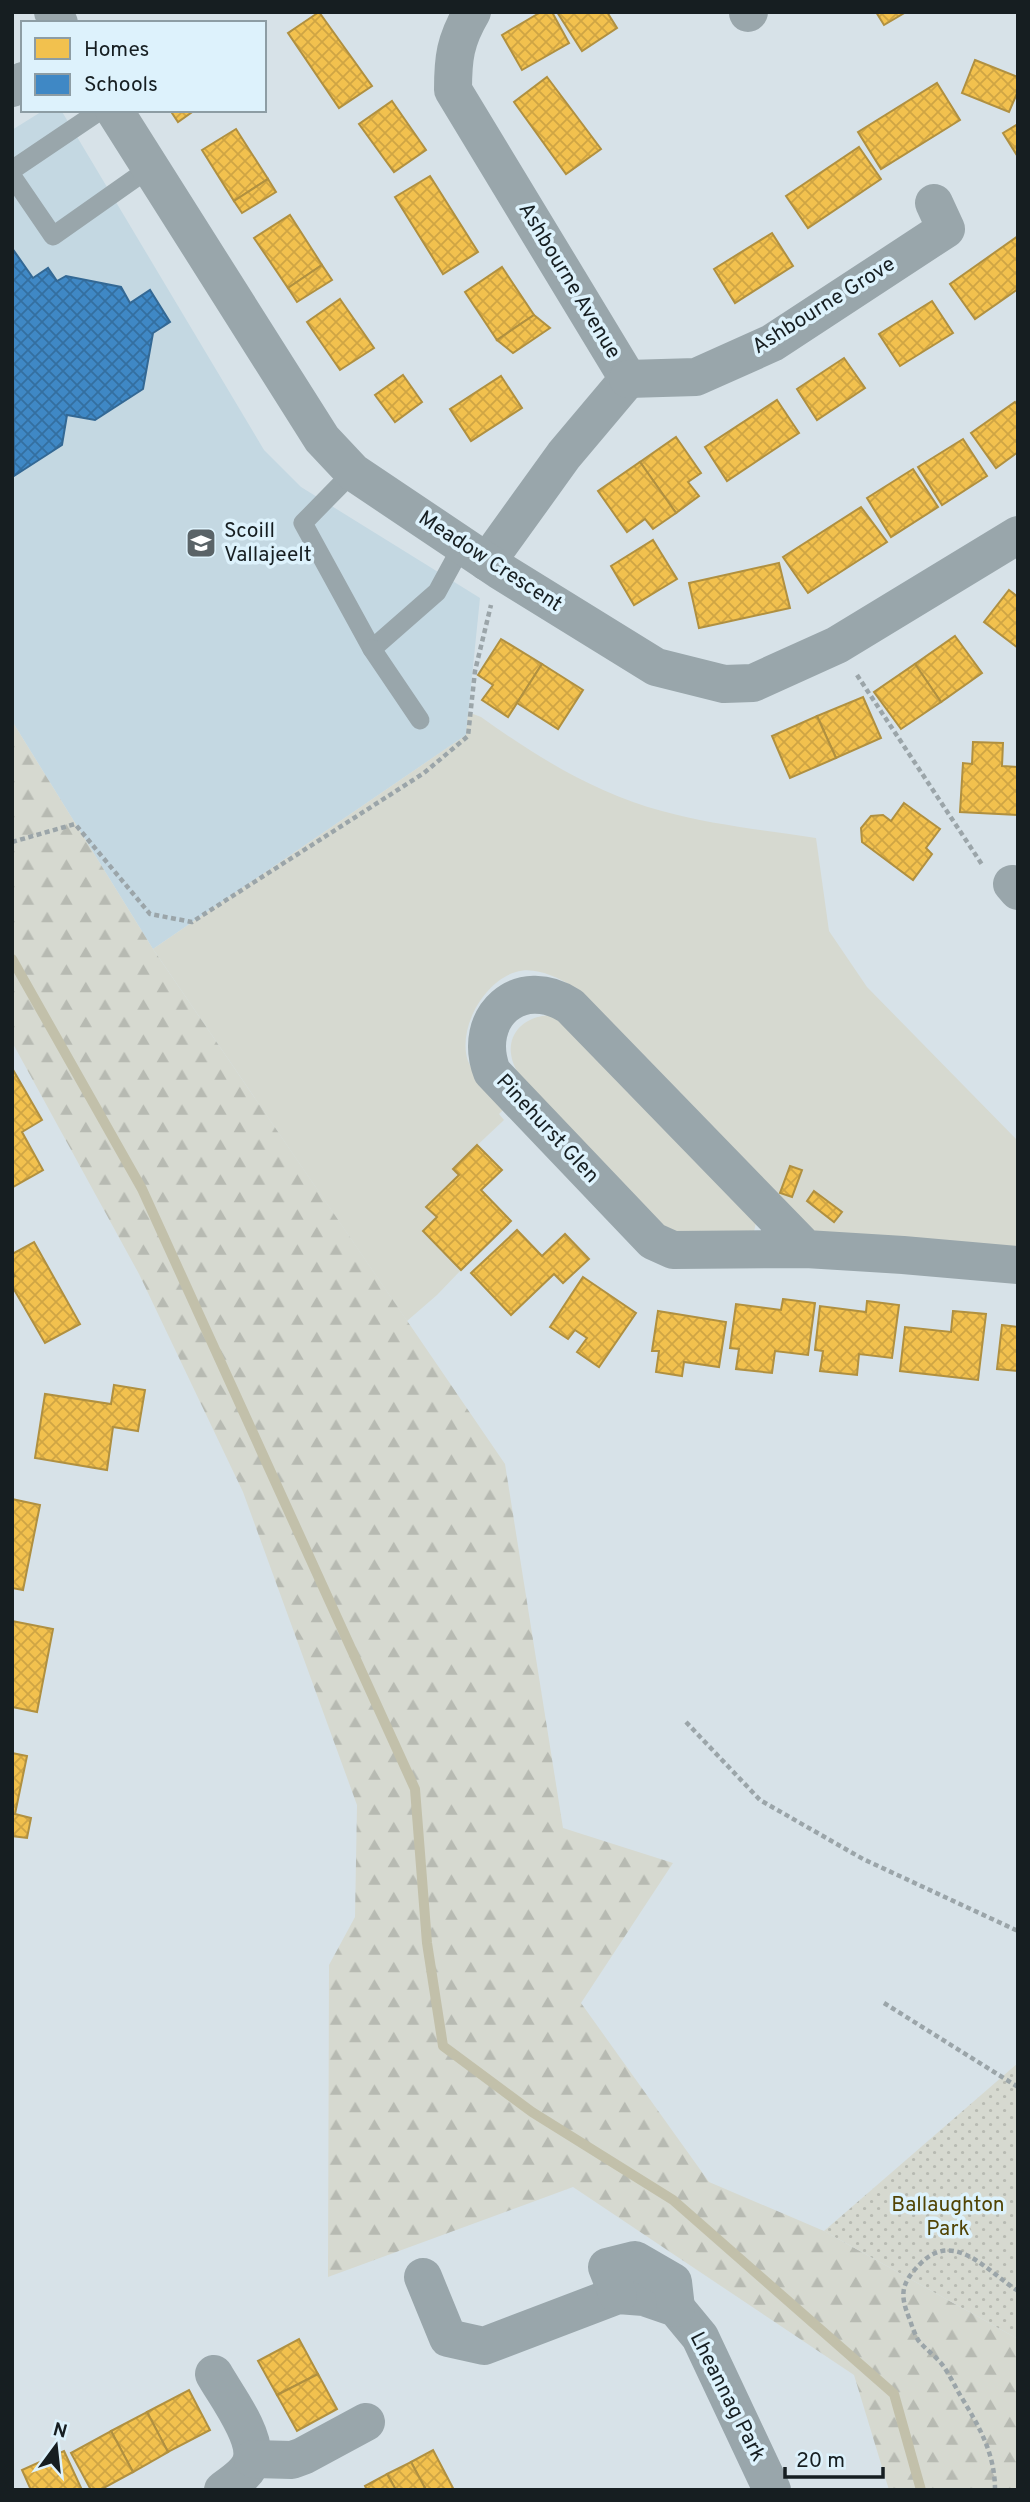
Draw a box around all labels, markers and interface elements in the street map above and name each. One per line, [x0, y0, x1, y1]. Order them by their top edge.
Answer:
legend [21, 21, 266, 112]
text: Homes [84, 37, 149, 64]
text: Schools [84, 72, 158, 99]
street label: Ashbourne Avenue [512, 198, 626, 364]
street label: Ashbourne Grove [747, 251, 901, 361]
street label: Meadow Crescent [413, 505, 567, 619]
place label: Scoill Vallajeelt [224, 518, 312, 569]
school or university icon: Scoill Vallajeelt [184, 526, 218, 560]
street label: Pinehurst Glen [490, 1069, 604, 1189]
park label: Ballaughton Park [891, 2192, 1005, 2243]
street label: Lheannag Park [683, 2328, 771, 2466]
north arrow [21, 2411, 91, 2481]
text: N [50, 2418, 70, 2445]
scale bar [785, 2436, 883, 2480]
text: 20 m [796, 2448, 845, 2475]

